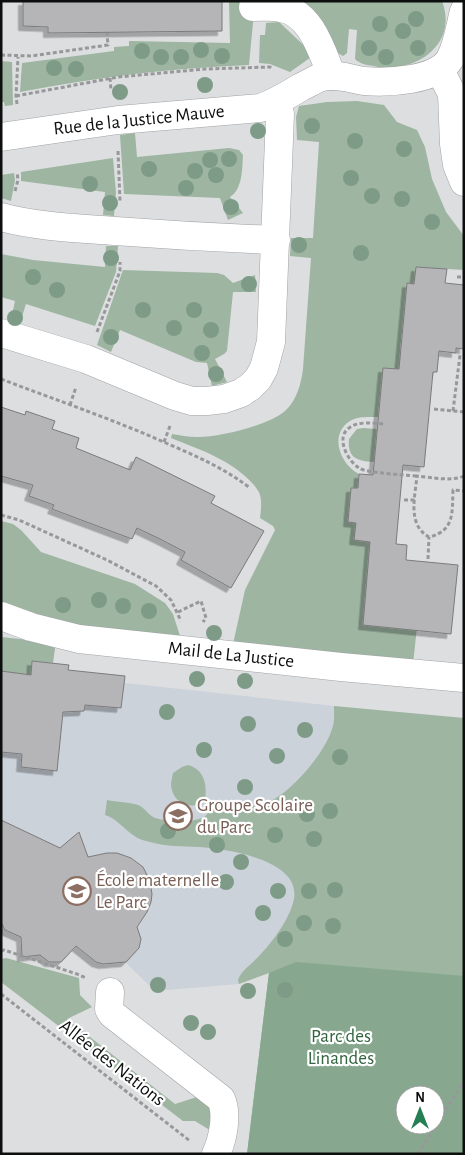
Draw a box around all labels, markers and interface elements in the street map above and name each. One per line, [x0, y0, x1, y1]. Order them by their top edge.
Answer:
street label: Rue de la Justice Mauve [53, 102, 225, 138]
street label: Mail de La Justice [167, 639, 295, 671]
place label: Groupe Scolaire du Parc [197, 796, 313, 837]
school or university icon: Groupe Scolaire du Parc [163, 801, 193, 831]
place label: École maternelle Le Parc [96, 869, 219, 912]
school or university icon: École maternelle Le Parc [62, 876, 92, 906]
street label: Allée des Nations [56, 1016, 168, 1110]
park label: Parc des Linandes [308, 1027, 374, 1068]
north arrow [395, 1085, 445, 1135]
text: N [415, 1091, 425, 1105]

